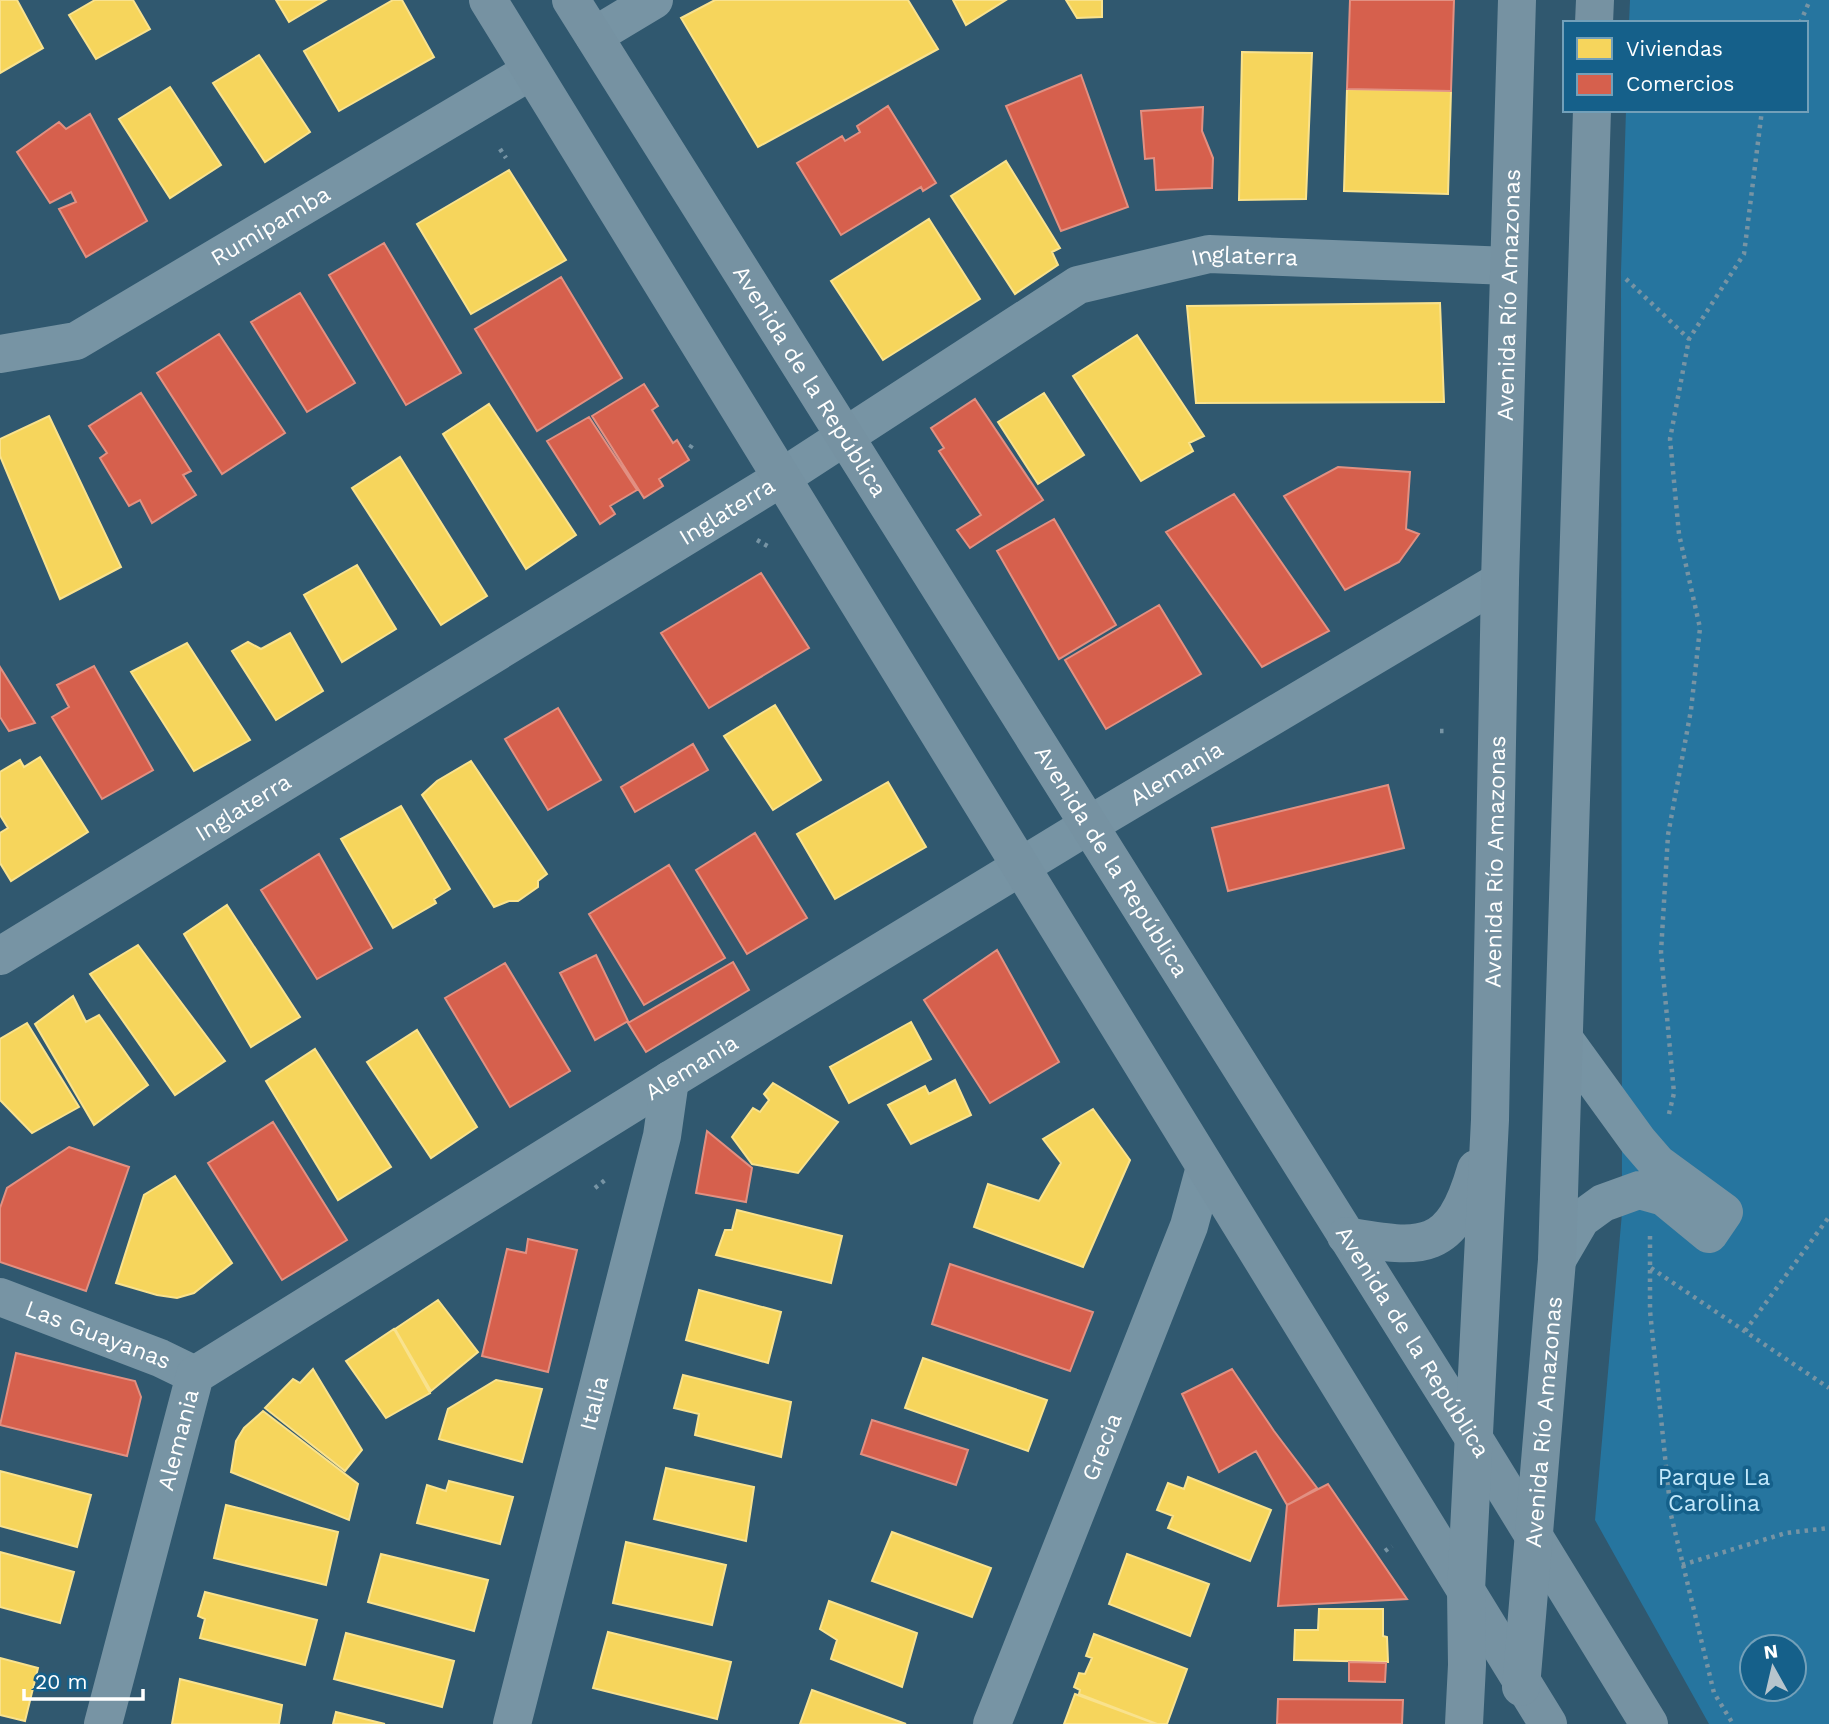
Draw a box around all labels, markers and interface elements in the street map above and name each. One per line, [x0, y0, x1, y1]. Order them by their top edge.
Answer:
legend [1563, 21, 1808, 112]
text: Viviendas [1626, 36, 1723, 61]
text: Comercios [1626, 71, 1734, 96]
street label: Avenida Río Amazonas [1491, 168, 1526, 421]
street label: Rumipamba [206, 180, 335, 272]
street label: Inglaterra [1188, 240, 1299, 271]
street label: Avenida de la República [728, 260, 893, 502]
street label: Inglaterra [674, 472, 779, 551]
street label: Alemania [1125, 735, 1228, 811]
street label: Avenida Río Amazonas [1479, 735, 1511, 988]
street label: Avenida de la República [1029, 741, 1194, 982]
street label: Inglaterra [190, 768, 296, 847]
street label: Alemania [640, 1029, 743, 1106]
street label: Avenida de la República [1330, 1221, 1496, 1462]
street label: Las Guayanas [21, 1294, 176, 1375]
street label: Avenida Río Amazonas [1519, 1295, 1567, 1549]
street label: Italia [574, 1373, 614, 1434]
street label: Alemania [152, 1386, 204, 1493]
street label: Grecia [1076, 1409, 1127, 1485]
park label: Parque La Carolina [1658, 1464, 1770, 1517]
north arrow [1738, 1633, 1808, 1703]
text: N [1762, 1639, 1779, 1664]
scale bar [24, 1658, 144, 1702]
text: 20 m [35, 1669, 87, 1694]

